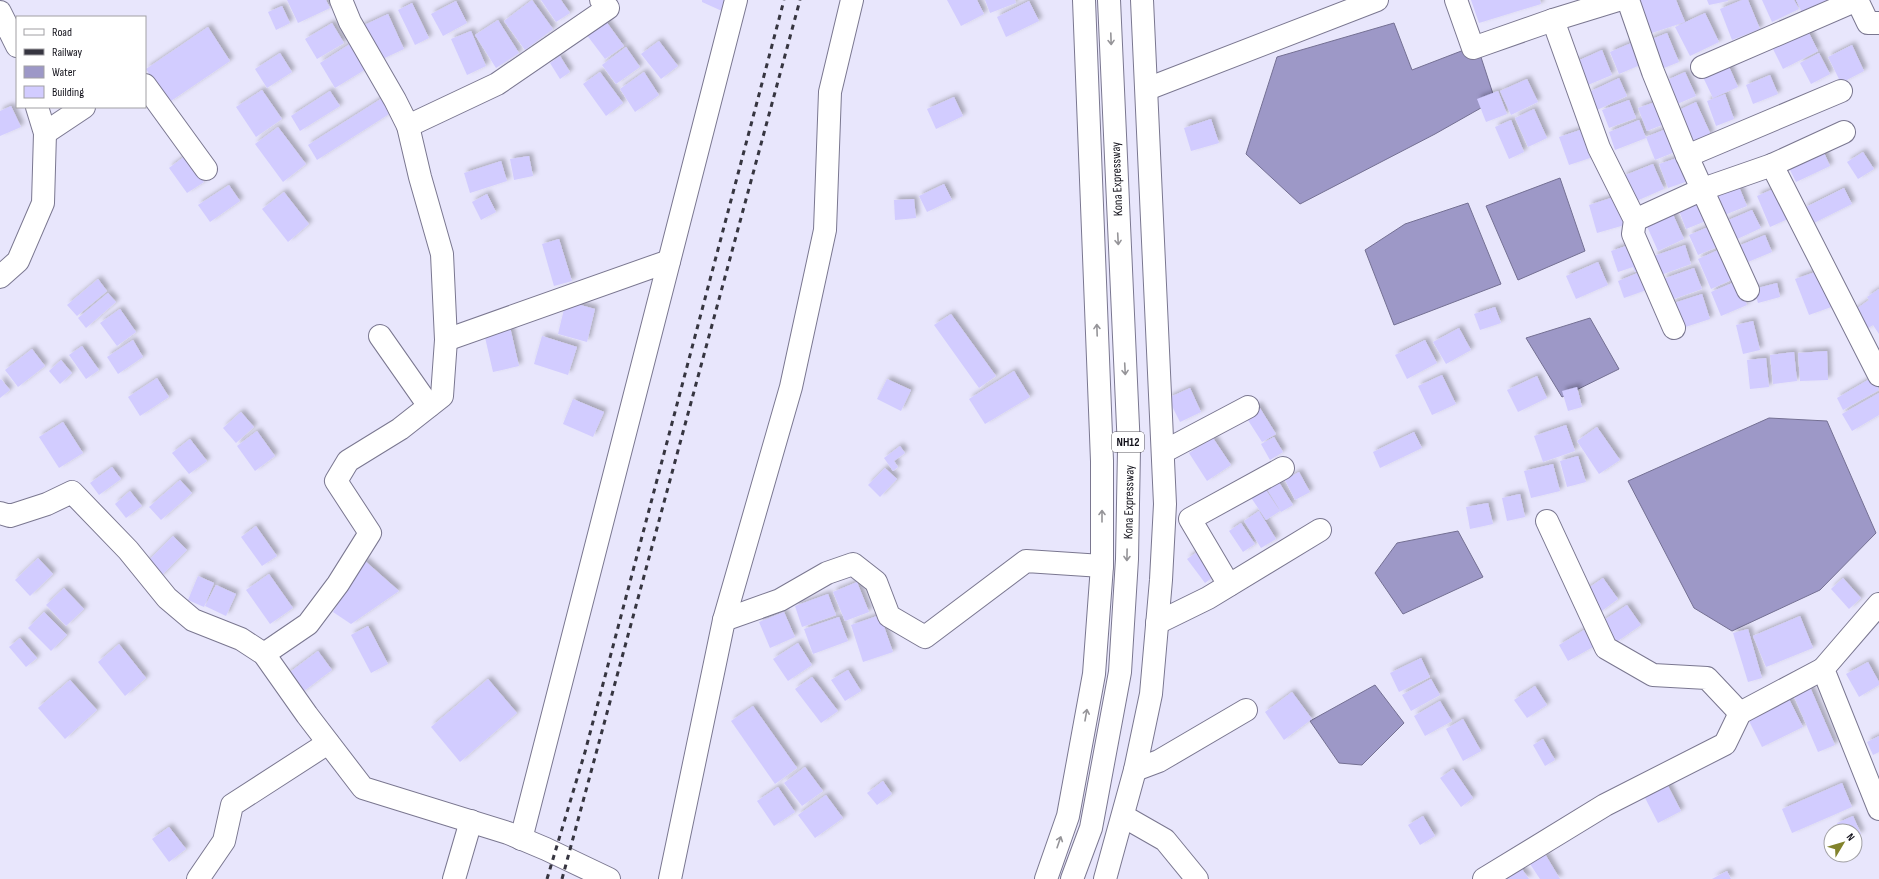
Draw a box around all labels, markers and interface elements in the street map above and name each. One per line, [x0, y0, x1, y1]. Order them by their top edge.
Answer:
legend [16, 16, 146, 108]
text: Road [52, 25, 72, 40]
one-way arrow [1107, 32, 1114, 45]
text: Railway [52, 45, 83, 60]
text: Water [52, 65, 76, 80]
text: Building [52, 85, 84, 100]
street label: Kona Expressway [1108, 142, 1126, 216]
one-way arrow [1115, 232, 1122, 245]
one-way arrow [1093, 324, 1101, 337]
one-way arrow [1121, 362, 1128, 375]
road number: NH12 [1112, 432, 1144, 452]
street label: Kona Expressway [1120, 465, 1138, 539]
one-way arrow [1098, 510, 1106, 523]
one-way arrow [1123, 548, 1131, 561]
one-way arrow [1082, 709, 1090, 722]
north arrow [1823, 823, 1863, 863]
text: N [1844, 831, 1857, 844]
one-way arrow [1056, 836, 1063, 849]

